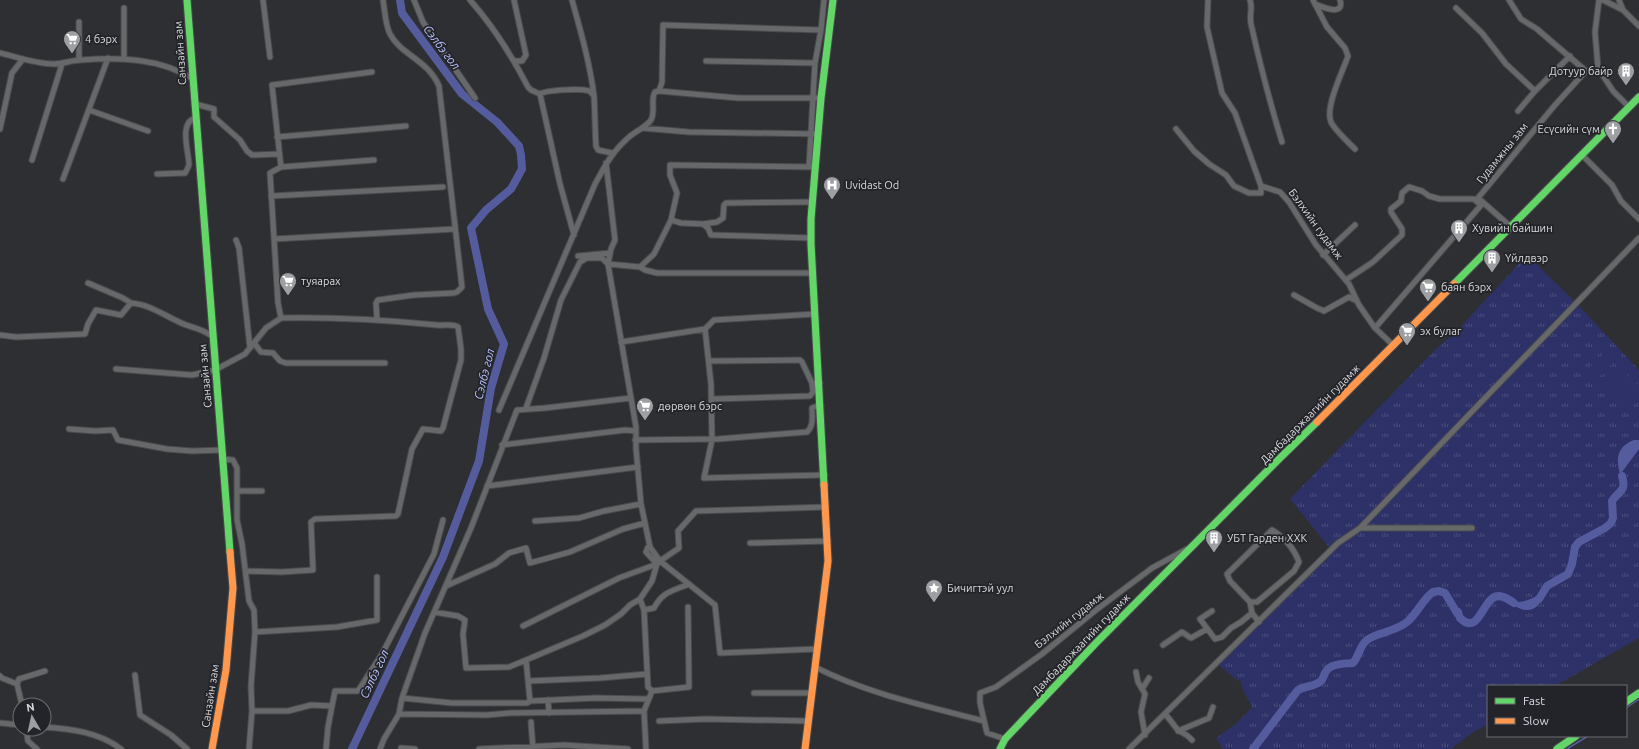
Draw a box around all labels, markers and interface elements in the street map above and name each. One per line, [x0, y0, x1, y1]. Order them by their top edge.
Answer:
street label: Санзайн зам [172, 21, 188, 85]
water label: Сэлбэ гол [421, 22, 463, 72]
supermarket icon: 4 бэрх [62, 29, 82, 54]
place label: 4 бэрх [85, 33, 118, 45]
building icon: Дотуур байр [1616, 61, 1636, 86]
place label: Дотуур байр [1549, 65, 1613, 77]
church icon: Есүсийн сүм [1603, 119, 1623, 144]
street label: Гудамжны зам [1474, 120, 1530, 186]
place label: Есүсийн сүм [1538, 123, 1600, 135]
hospital icon: Uvidast Od [822, 175, 842, 200]
place label: Uvidast Od [845, 179, 899, 191]
street label: Бэлхийн гудамж [1286, 186, 1346, 262]
building icon: Хувийн байшин [1449, 218, 1469, 243]
place label: Хувийн байшин [1472, 222, 1553, 234]
building icon: Үйлдвэр [1482, 248, 1502, 273]
place label: Үйлдвэр [1505, 252, 1548, 264]
supermarket icon: туяарах [278, 271, 298, 296]
place label: туяарах [301, 275, 341, 287]
supermarket icon: баян бэрх [1418, 277, 1438, 302]
place label: баян бэрх [1441, 281, 1492, 293]
supermarket icon: эх булаг [1397, 321, 1417, 346]
place label: эх булаг [1420, 325, 1462, 337]
street label: Санзайн зам [196, 344, 214, 408]
water label: Сэлбэ гол [471, 347, 497, 401]
street label: Дамбадаржаагийн гудамж [1258, 362, 1362, 466]
supermarket icon: дөрвөн бэрс [635, 396, 655, 421]
place label: дөрвөн бэрс [658, 400, 722, 412]
building icon: УБТ Гарден ХХК [1204, 528, 1224, 553]
place label: УБТ Гарден ХХК [1227, 532, 1307, 544]
place icon: Бичигтэй уул [924, 578, 944, 603]
place label: Бичигтэй уул [947, 582, 1014, 594]
street label: Бэлхийн гудамж [1032, 589, 1106, 651]
street label: Дамбадаржаагийн гудамж [1030, 591, 1132, 697]
water label: Сэлбэ гол [357, 647, 391, 700]
street label: Санзайн зам [199, 663, 221, 729]
legend [1487, 685, 1627, 737]
text: Fast [1523, 694, 1545, 707]
north arrow [12, 697, 52, 737]
text: N [25, 701, 35, 714]
text: Slow [1523, 714, 1549, 727]

